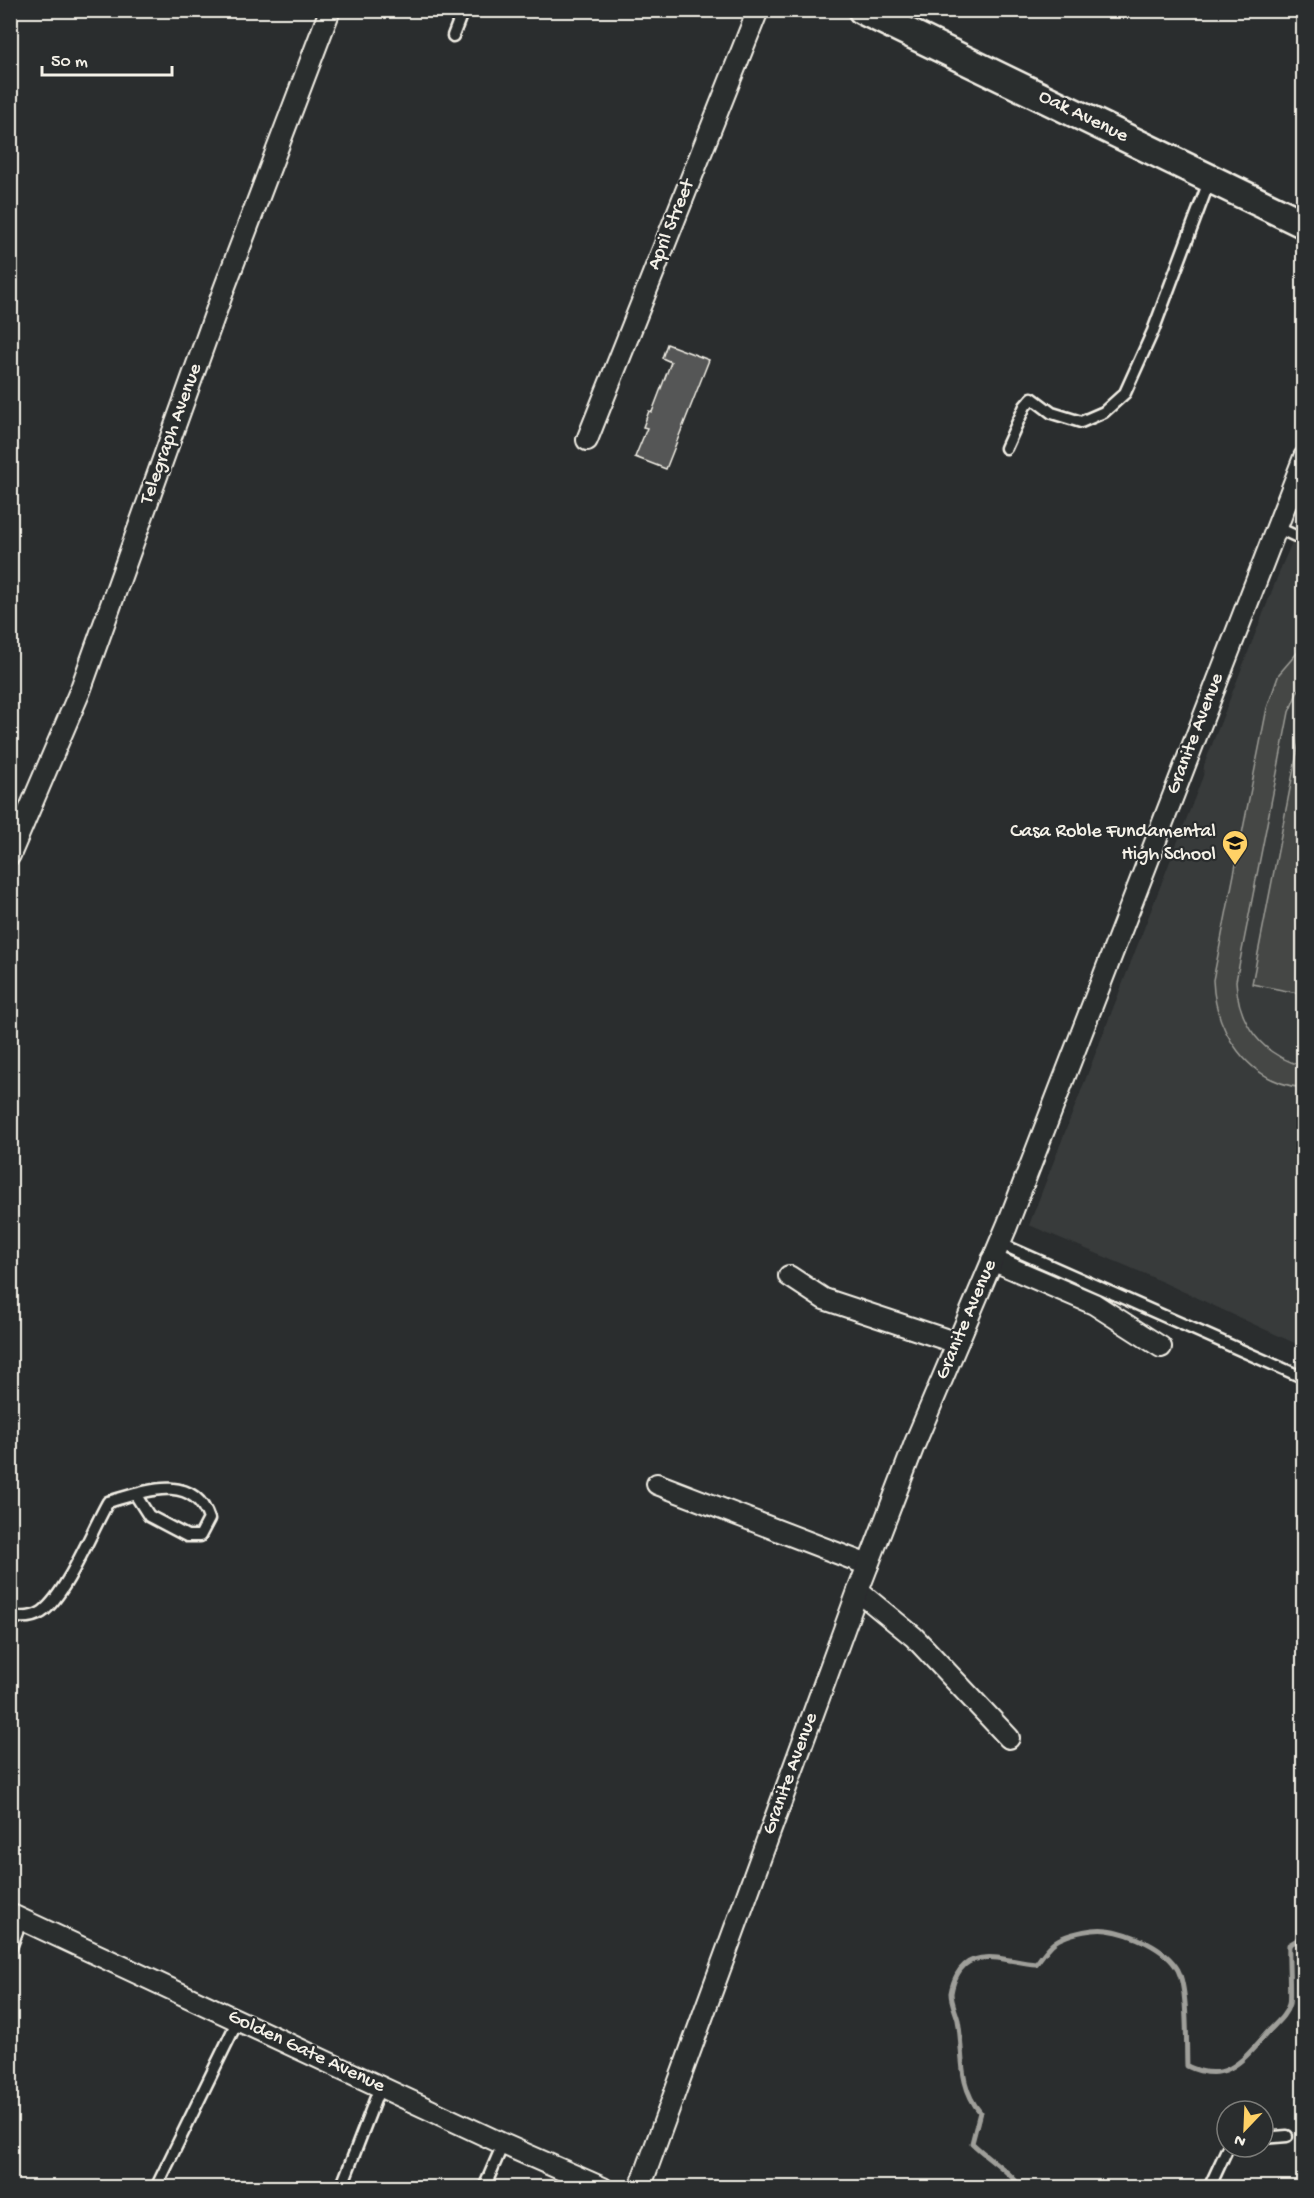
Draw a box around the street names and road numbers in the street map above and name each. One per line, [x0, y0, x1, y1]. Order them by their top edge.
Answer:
street label: Oak Avenue [1034, 85, 1132, 149]
street label: April Street [643, 175, 701, 274]
street label: Telegraph Avenue [136, 360, 208, 508]
street label: Granite Avenue [1162, 669, 1230, 798]
street label: Granite Avenue [931, 1256, 1003, 1383]
street label: Granite Avenue [758, 1709, 824, 1838]
street label: Golden Gate Avenue [224, 2005, 389, 2099]

